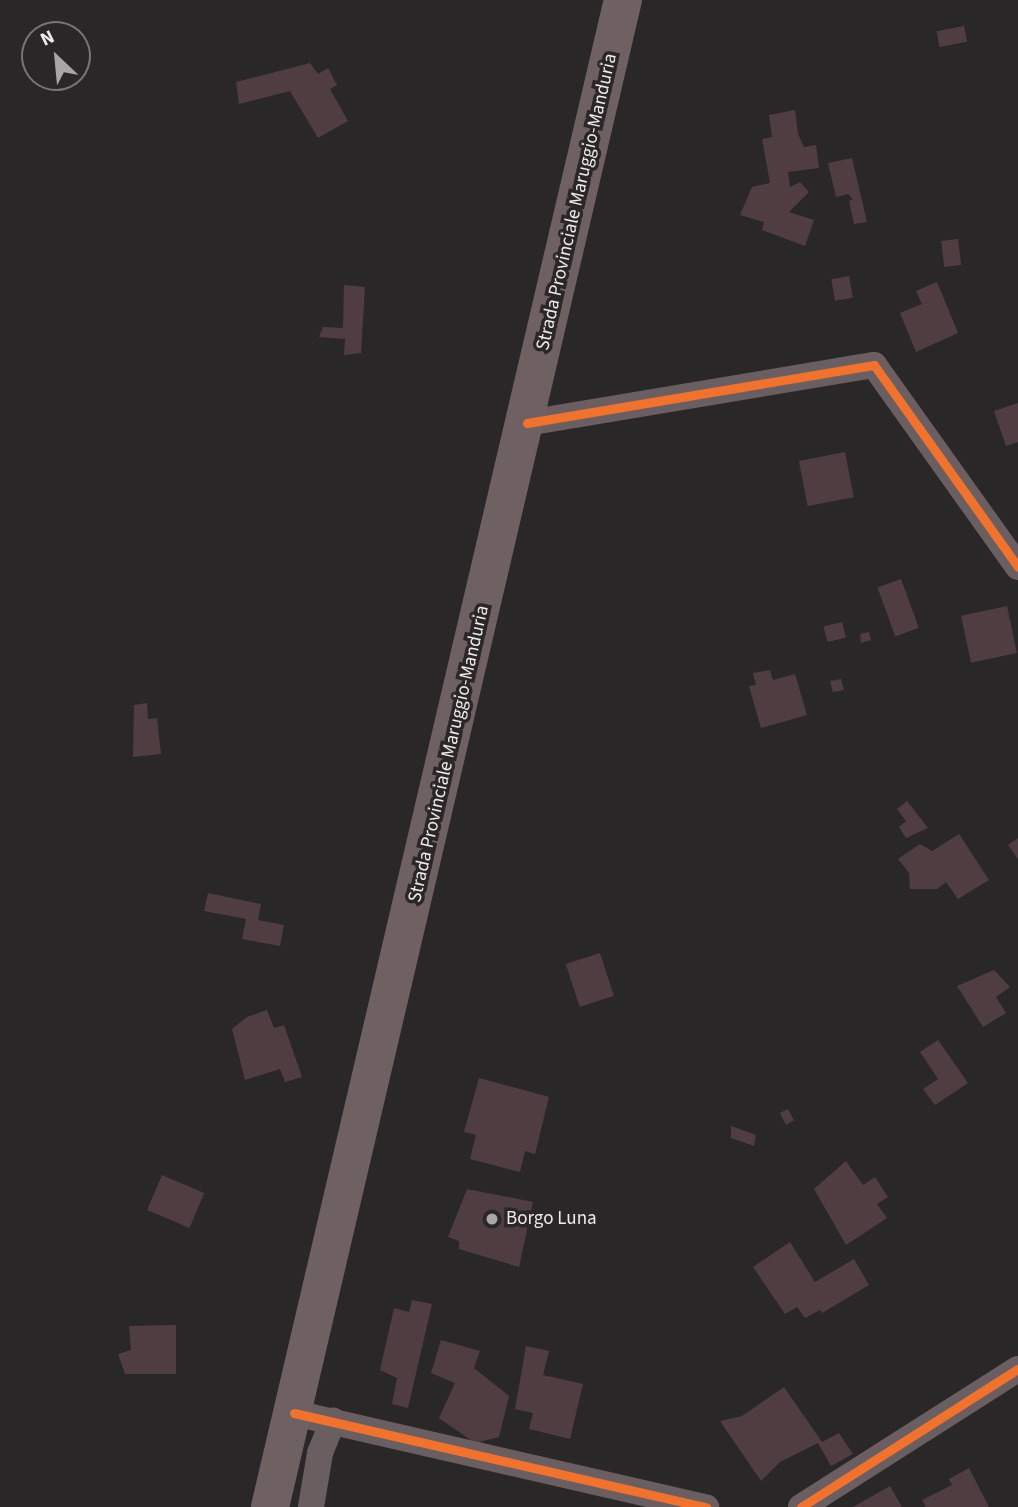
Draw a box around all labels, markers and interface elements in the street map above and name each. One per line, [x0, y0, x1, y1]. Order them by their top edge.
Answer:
north arrow [21, 21, 91, 91]
text: N [36, 24, 59, 53]
street label: Strada Provinciale Maruggio-Manduria [532, 51, 622, 353]
street label: Strada Provinciale Maruggio-Manduria [404, 603, 494, 905]
place label: Borgo Luna [506, 1208, 597, 1230]
marker: Borgo Luna [484, 1211, 500, 1227]

